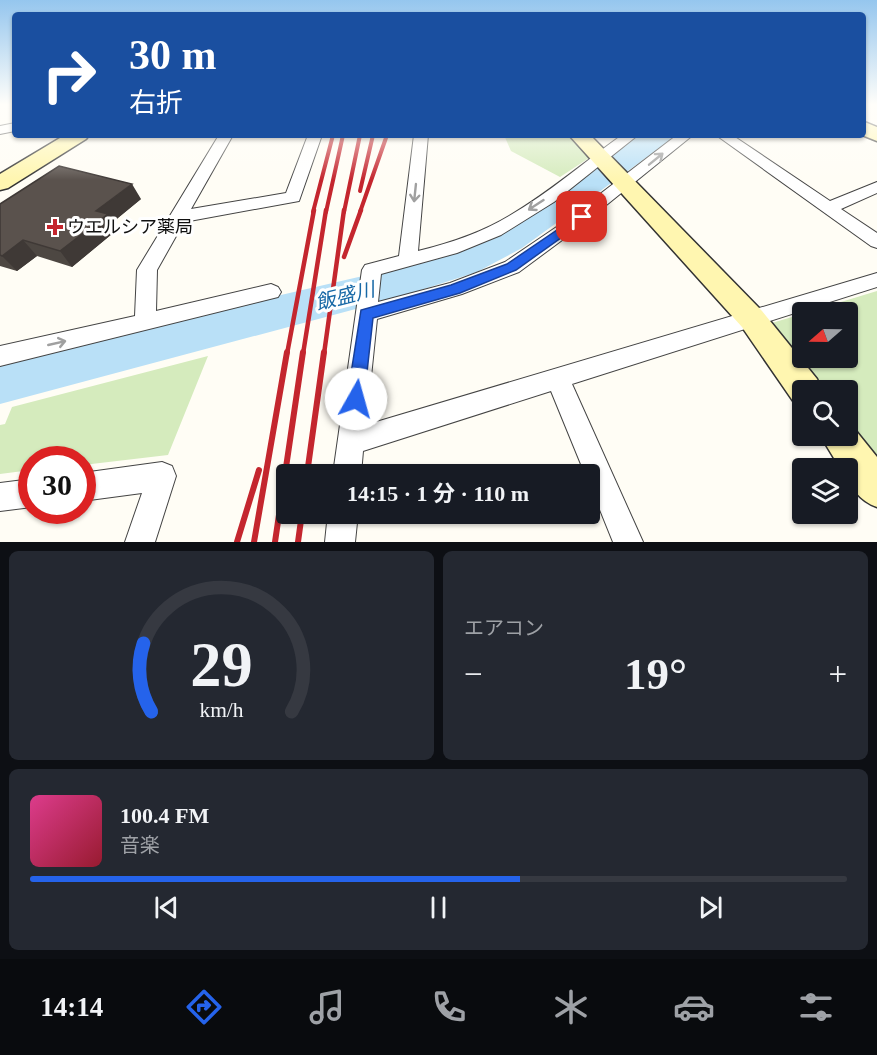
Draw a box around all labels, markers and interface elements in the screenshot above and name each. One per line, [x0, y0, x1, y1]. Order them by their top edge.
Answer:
text: 30 m [129, 32, 217, 78]
icon: right [30, 36, 108, 114]
text: 右折 [129, 88, 183, 118]
one-way arrow [647, 153, 663, 166]
one-way arrow [409, 183, 420, 203]
pin [556, 191, 607, 242]
one-way arrow [528, 199, 545, 211]
icon: arrive [565, 200, 598, 233]
place label: ウエルシア薬局 [67, 217, 193, 237]
marker: ウエルシア薬局 [48, 220, 62, 234]
water label: 飯盛川 [313, 278, 379, 314]
north arrow [792, 302, 858, 368]
map controls [792, 302, 858, 524]
one-way arrow [47, 336, 66, 348]
position arrow [324, 367, 388, 431]
button: search [792, 380, 858, 446]
speed limit sign: 30 [18, 446, 96, 524]
button: layers [792, 458, 858, 524]
text: 14:15 · 1 分 · 110 m [347, 481, 529, 506]
text: エアコン [464, 617, 544, 639]
text: 29 [190, 630, 253, 699]
text: 19° [624, 649, 687, 699]
text: − [464, 656, 483, 692]
text: + [828, 656, 847, 692]
text: km/h [199, 699, 244, 723]
text: 100.4 FM [120, 803, 209, 828]
text: 音楽 [120, 834, 160, 856]
icon: previous [150, 891, 183, 924]
icon: pause [422, 891, 455, 924]
icon: next [694, 891, 727, 924]
icon: directions [183, 986, 225, 1028]
icon: music [306, 986, 348, 1028]
icon: phone [428, 986, 470, 1028]
icon: climate [550, 986, 592, 1028]
icon: car [673, 986, 715, 1028]
icon: filters [795, 986, 837, 1028]
text: 14:14 [40, 992, 103, 1022]

